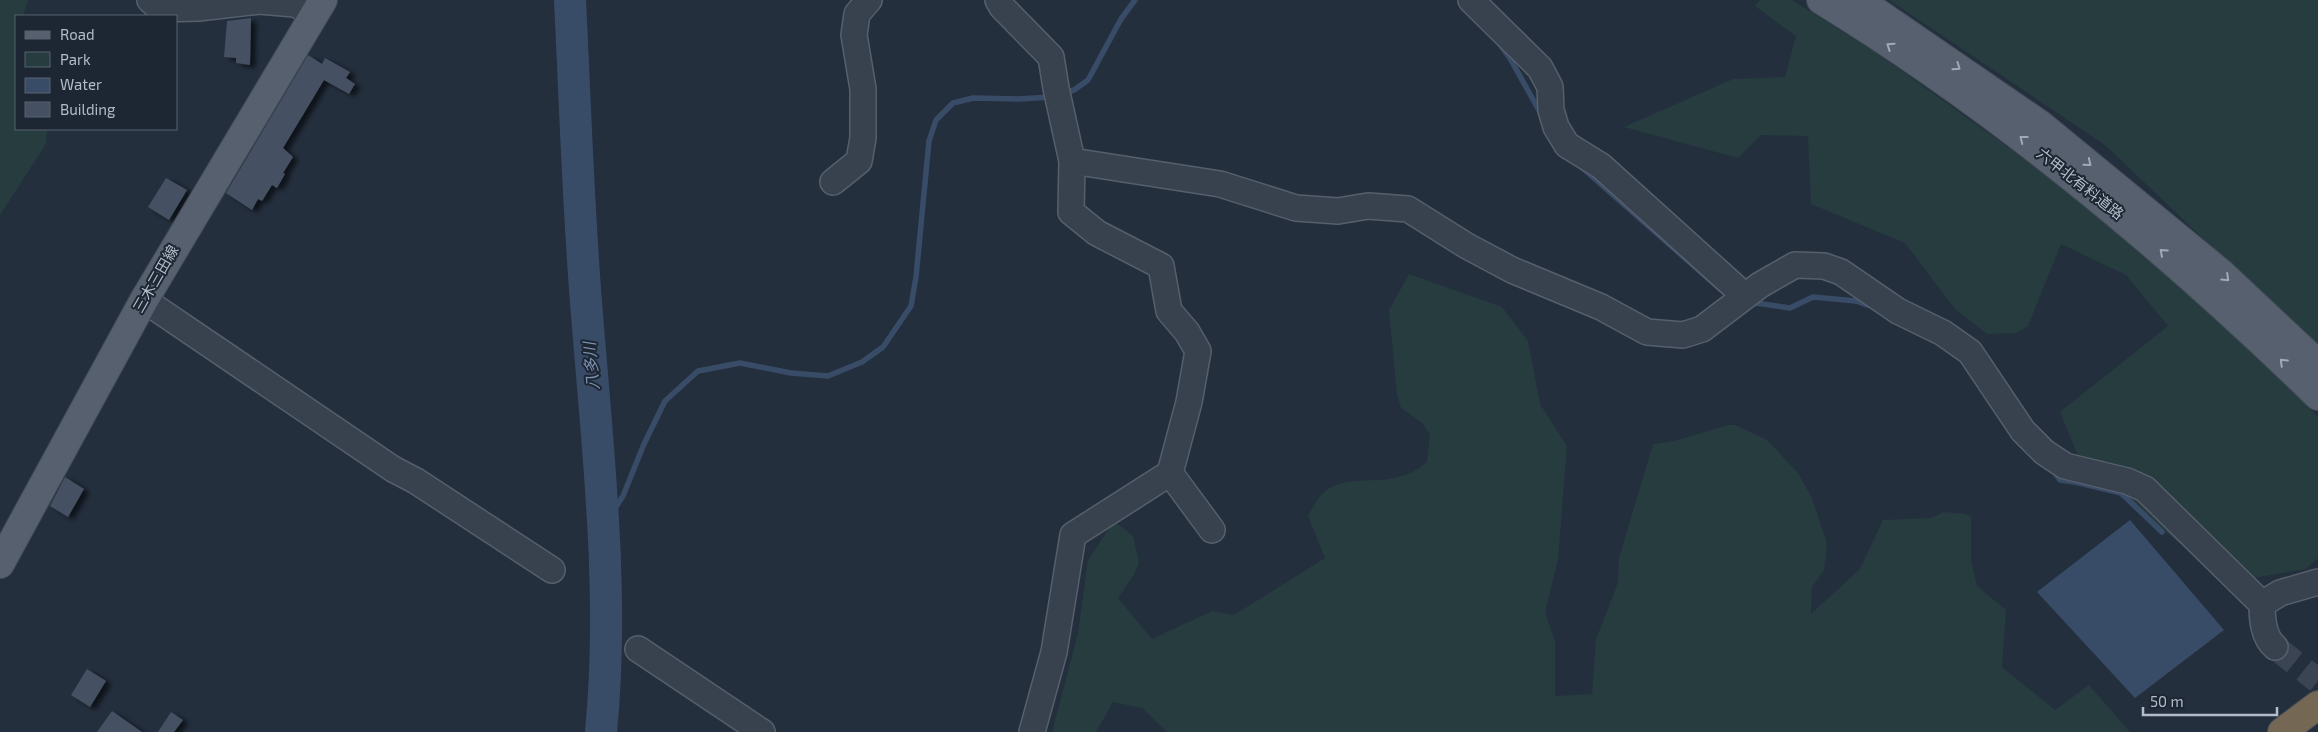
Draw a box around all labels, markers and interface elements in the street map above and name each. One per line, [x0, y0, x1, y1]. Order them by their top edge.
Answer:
legend [15, 15, 178, 130]
text: Road [60, 25, 95, 43]
one-way arrow [1886, 43, 1896, 52]
text: Park [60, 50, 91, 68]
one-way arrow [1951, 61, 1961, 70]
text: Water [60, 75, 102, 93]
text: Building [60, 100, 116, 118]
one-way arrow [2020, 137, 2029, 145]
street label: 六甲北有料道路 [2034, 144, 2128, 223]
one-way arrow [2082, 158, 2091, 167]
street label: 三木三田線 [129, 242, 182, 315]
one-way arrow [2159, 249, 2168, 258]
one-way arrow [2221, 272, 2230, 281]
water label: 八多川 [579, 339, 602, 391]
one-way arrow [2280, 359, 2289, 368]
scale bar [2143, 684, 2277, 716]
text: 50 m [2150, 692, 2184, 710]

